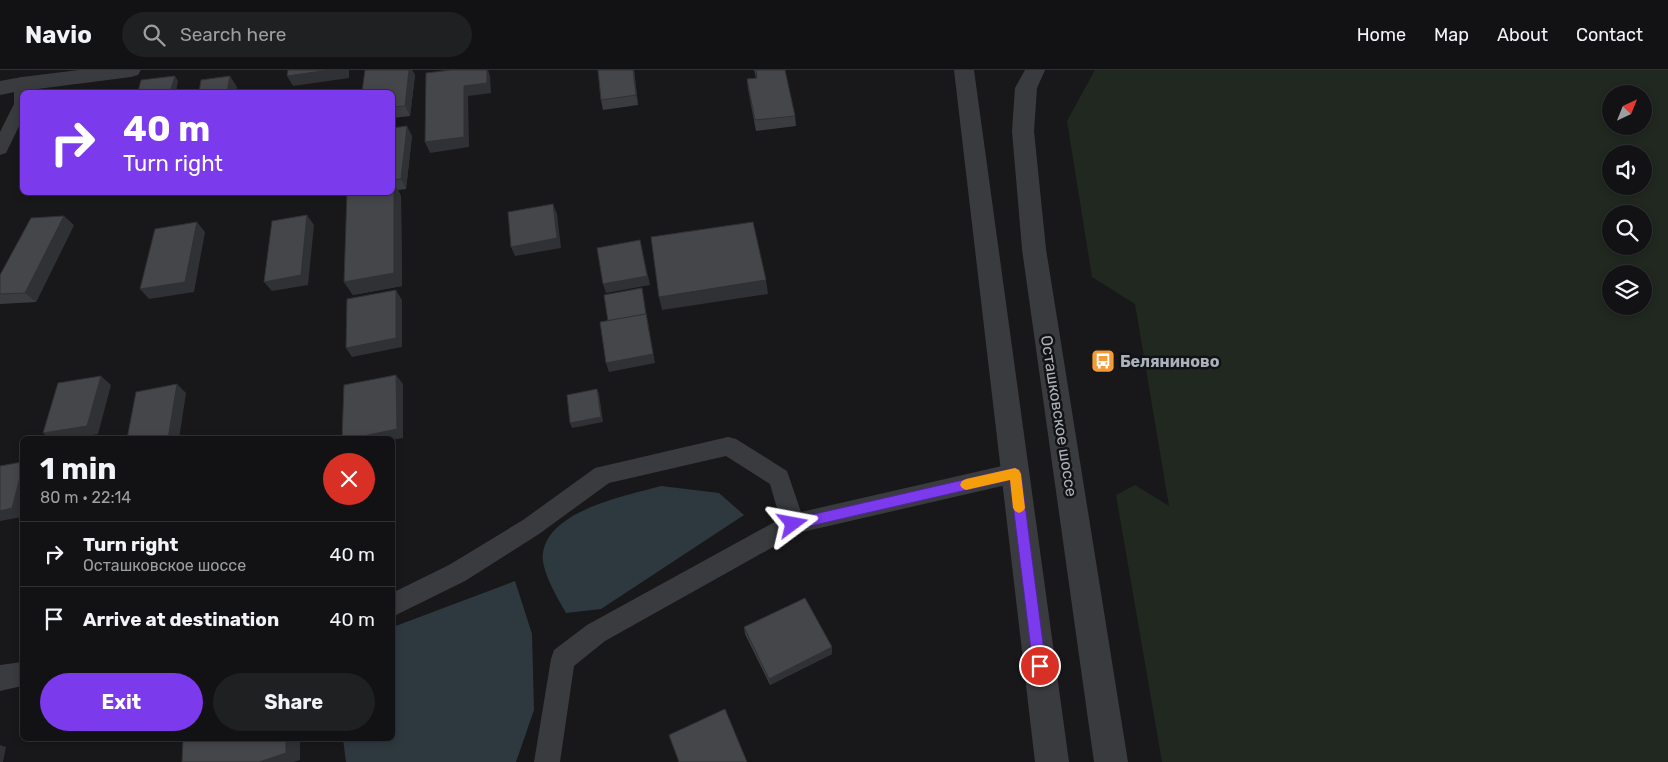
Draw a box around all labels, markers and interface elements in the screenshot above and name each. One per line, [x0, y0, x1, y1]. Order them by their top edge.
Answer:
search box [122, 12, 472, 57]
text: Navio [25, 21, 92, 49]
icon: search [140, 21, 168, 49]
text: Search here [180, 23, 286, 46]
text: Home [1357, 24, 1406, 46]
text: Map [1434, 24, 1469, 46]
text: About [1497, 24, 1548, 46]
text: Contact [1576, 24, 1643, 46]
north arrow [1602, 85, 1652, 135]
map controls [1602, 85, 1652, 315]
text: 40 m [123, 108, 210, 150]
icon: right [40, 110, 105, 175]
button: sound [1602, 145, 1652, 195]
text: Turn right [123, 150, 223, 177]
button: search [1602, 205, 1652, 255]
button: layers [1602, 265, 1652, 315]
street label: Осташковское шоссе [1037, 334, 1081, 498]
bus stop icon: Беляниново [1090, 348, 1116, 374]
place label: Беляниново [1120, 352, 1220, 371]
text: 1 min [40, 451, 117, 487]
button: close [323, 453, 375, 505]
text: 80 m · 22:14 [40, 488, 131, 507]
position arrow [766, 497, 818, 549]
text: Turn right [83, 533, 178, 556]
icon: right [40, 540, 68, 568]
text: 40 m [330, 543, 375, 566]
text: Осташковское шоссе [83, 556, 246, 575]
icon: arrive [40, 605, 68, 633]
text: Arrive at destination [83, 608, 279, 631]
text: 40 m [330, 608, 375, 631]
pin [1019, 645, 1061, 687]
icon: arrive [1026, 652, 1054, 680]
button: Exit [40, 673, 203, 731]
button: Share [213, 673, 375, 731]

